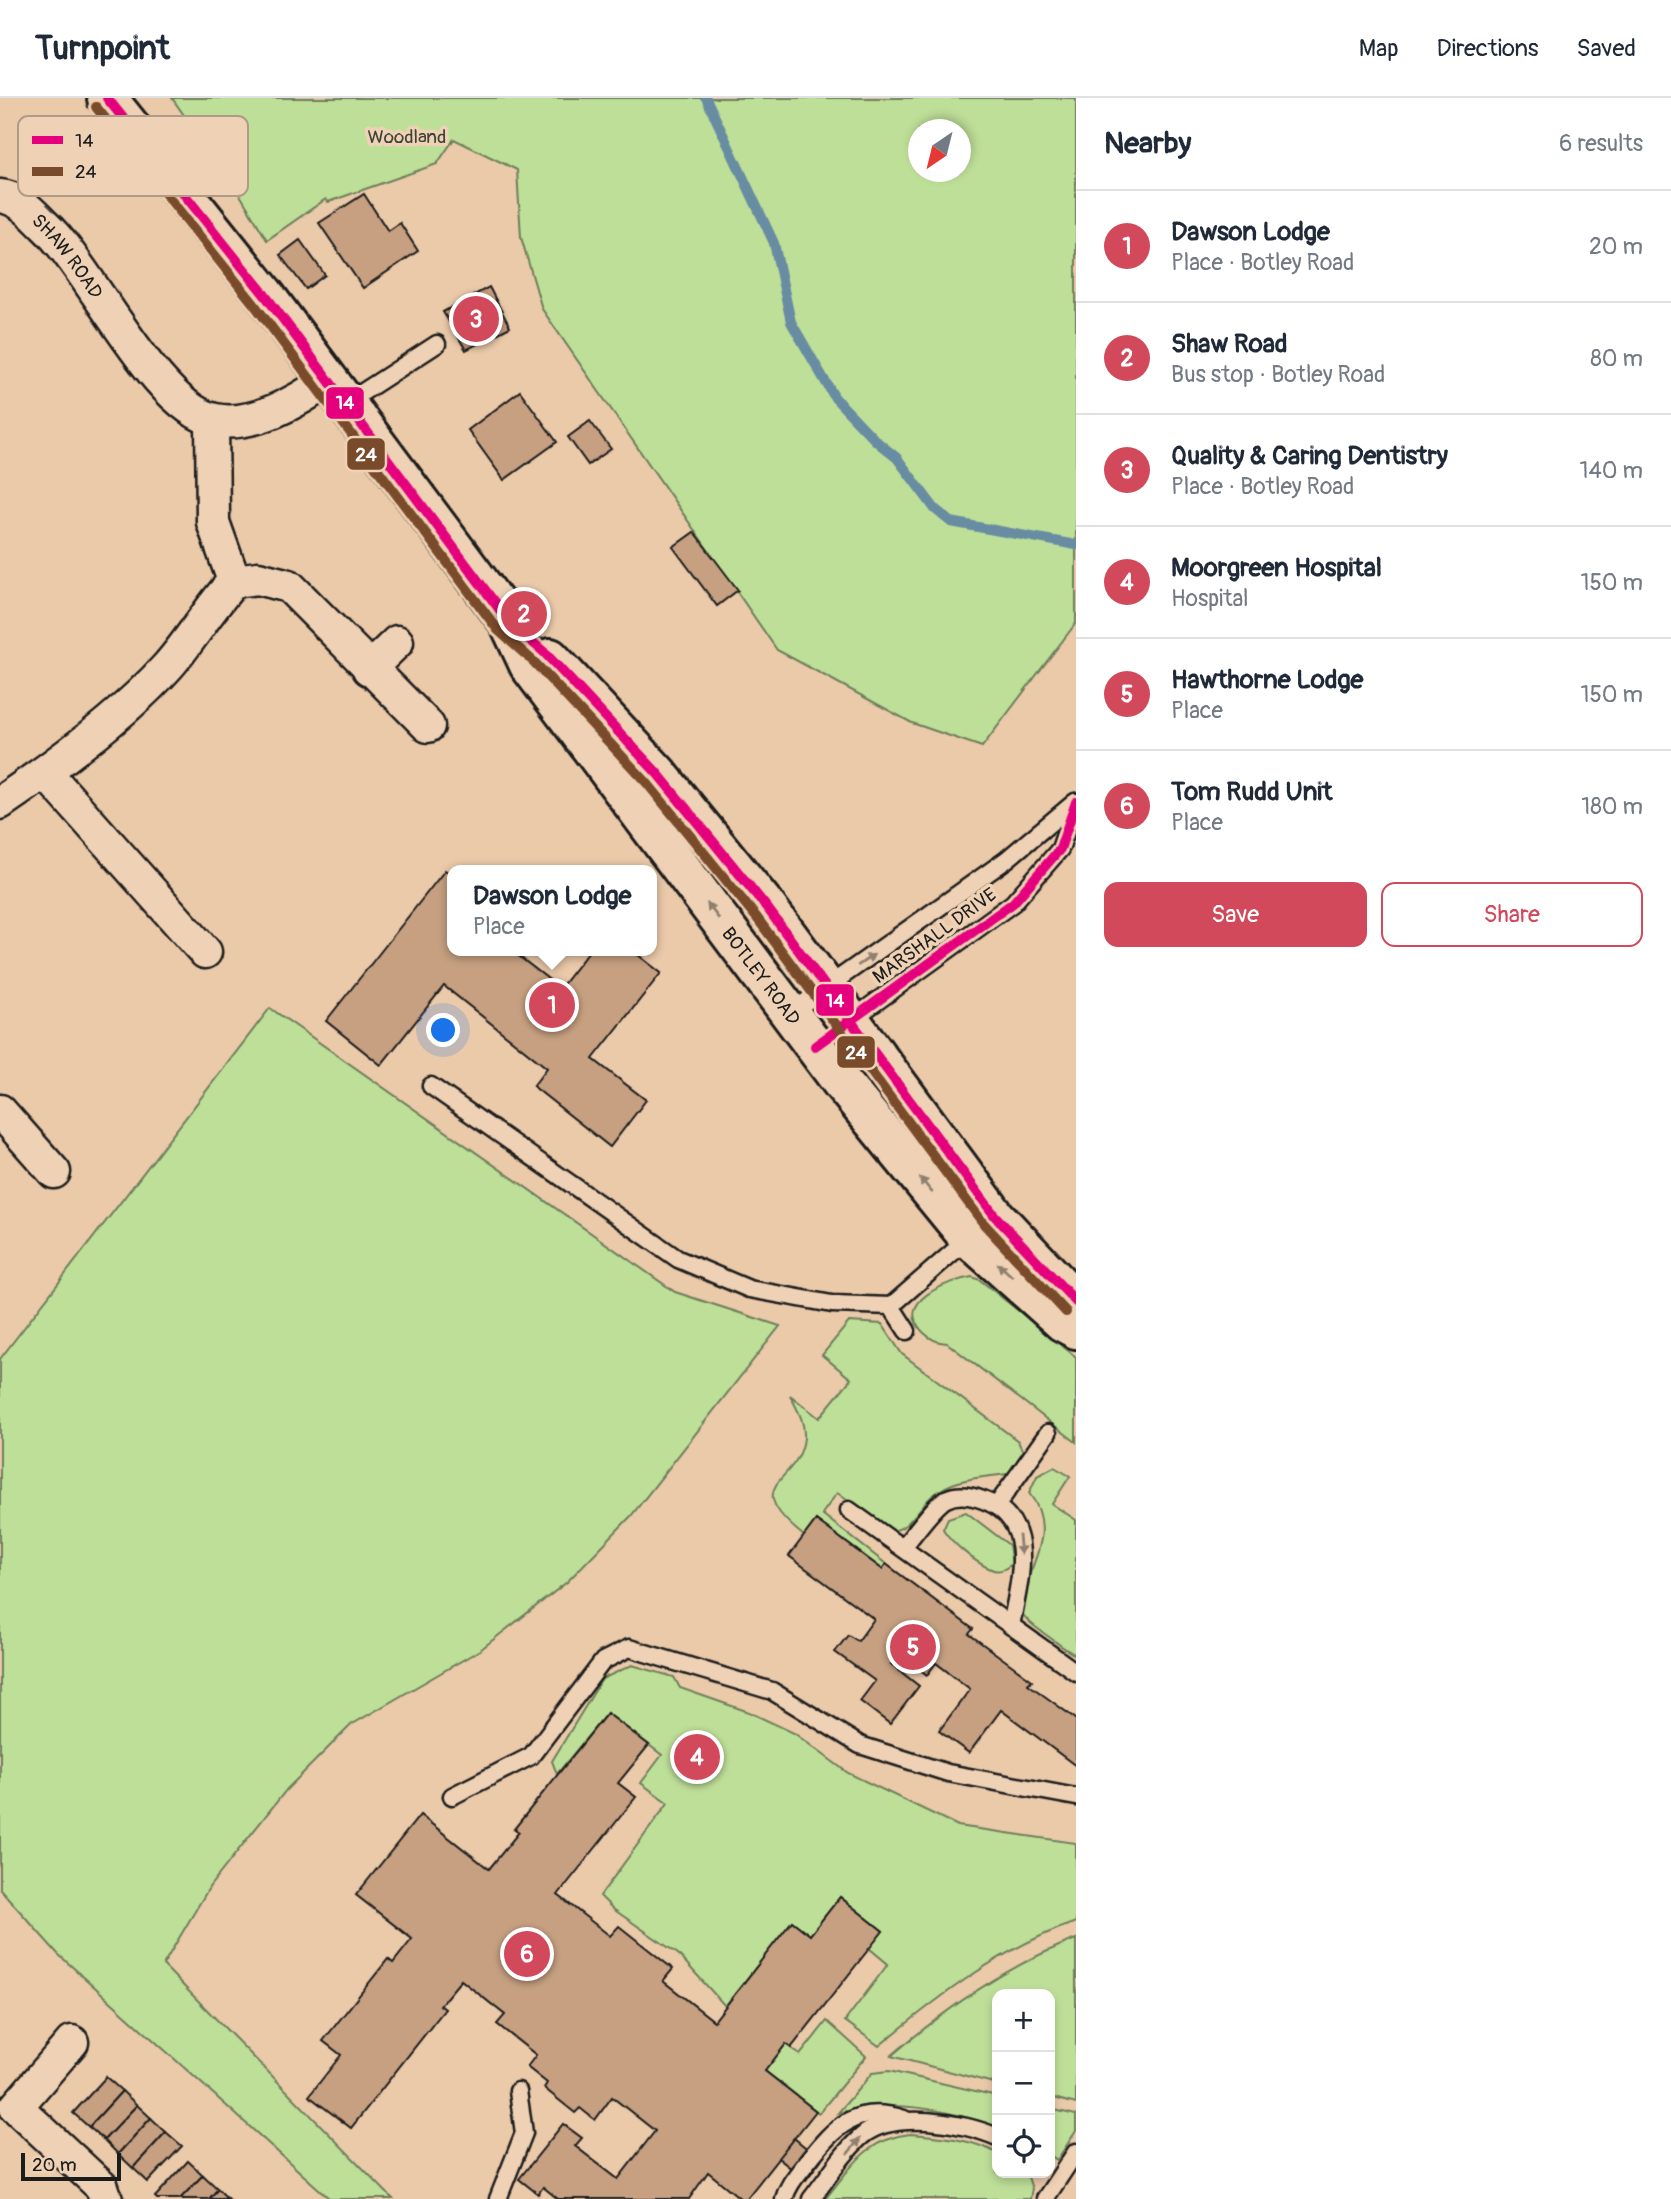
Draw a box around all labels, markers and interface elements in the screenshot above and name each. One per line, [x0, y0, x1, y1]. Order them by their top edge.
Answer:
text: Turnpoint [35, 28, 170, 69]
text: Map [1359, 34, 1399, 63]
text: Directions [1437, 34, 1538, 63]
text: Saved [1576, 34, 1636, 63]
legend [18, 116, 248, 196]
north arrow [908, 119, 971, 182]
park label: Woodland [368, 125, 446, 149]
text: Nearby [1104, 125, 1191, 162]
text: 14 [75, 129, 93, 153]
text: 6 results [1559, 129, 1643, 158]
text: 24 [75, 160, 97, 184]
street label: SHAW ROAD [26, 209, 108, 303]
text: Dawson Lodge [1171, 216, 1330, 248]
text: 1 [1123, 232, 1132, 261]
text: 20 m [1589, 232, 1643, 261]
text: Place · Botley Road [1171, 248, 1354, 277]
pin: 3 [453, 293, 499, 345]
text: Shaw Road [1171, 328, 1287, 360]
text: 2 [1121, 344, 1133, 373]
text: 80 m [1590, 344, 1643, 373]
text: Bus stop · Botley Road [1171, 360, 1385, 389]
line badge: 14 [325, 386, 365, 420]
text: 14 [336, 391, 354, 415]
line badge: 24 [346, 437, 386, 471]
text: Quality & Caring Dentistry [1171, 440, 1448, 472]
text: 24 [355, 443, 377, 467]
text: 3 [1121, 456, 1133, 485]
text: 140 m [1580, 456, 1643, 485]
text: Place · Botley Road [1171, 472, 1354, 501]
text: Moorgreen Hospital [1171, 552, 1382, 584]
text: 4 [1120, 568, 1134, 597]
text: 150 m [1580, 568, 1643, 597]
text: Hospital [1171, 584, 1249, 613]
pin: 2 [501, 588, 547, 640]
text: Hawthorne Lodge [1171, 664, 1363, 696]
text: 5 [1121, 680, 1133, 709]
text: 150 m [1580, 680, 1643, 709]
text: Place [1171, 696, 1223, 725]
text: Tom Rudd Unit [1171, 776, 1332, 808]
text: 6 [1120, 792, 1134, 821]
text: 180 m [1581, 792, 1643, 821]
text: Place [1171, 808, 1223, 837]
popup [447, 865, 657, 956]
text: Dawson Lodge [473, 880, 631, 912]
button: Save [1104, 882, 1367, 947]
button: Share [1381, 882, 1643, 947]
street label: MARSHALL DRIVE [868, 883, 1001, 989]
one-way arrow [705, 902, 720, 920]
text: Place [473, 912, 525, 941]
street label: BOTLEY ROAD [716, 922, 805, 1030]
one-way arrow [856, 953, 876, 966]
pin: 1 [529, 979, 575, 1031]
line badge: 14 [815, 983, 855, 1017]
text: 14 [826, 989, 844, 1013]
your location [426, 1013, 460, 1047]
line badge: 24 [836, 1035, 876, 1069]
text: 24 [845, 1041, 867, 1065]
one-way arrow [919, 1176, 934, 1193]
one-way arrow [996, 1262, 1014, 1278]
one-way arrow [1014, 1535, 1025, 1557]
pin: 5 [890, 1621, 936, 1673]
pin: 4 [674, 1731, 720, 1783]
pin: 6 [504, 1928, 550, 1980]
map controls [992, 1989, 1055, 2178]
button: + [992, 1989, 1055, 2052]
button: − [992, 2052, 1055, 2115]
button: locate [992, 2115, 1055, 2178]
one-way arrow [846, 2137, 861, 2155]
scale bar [21, 2150, 121, 2182]
text: 20 m [32, 2153, 77, 2177]

